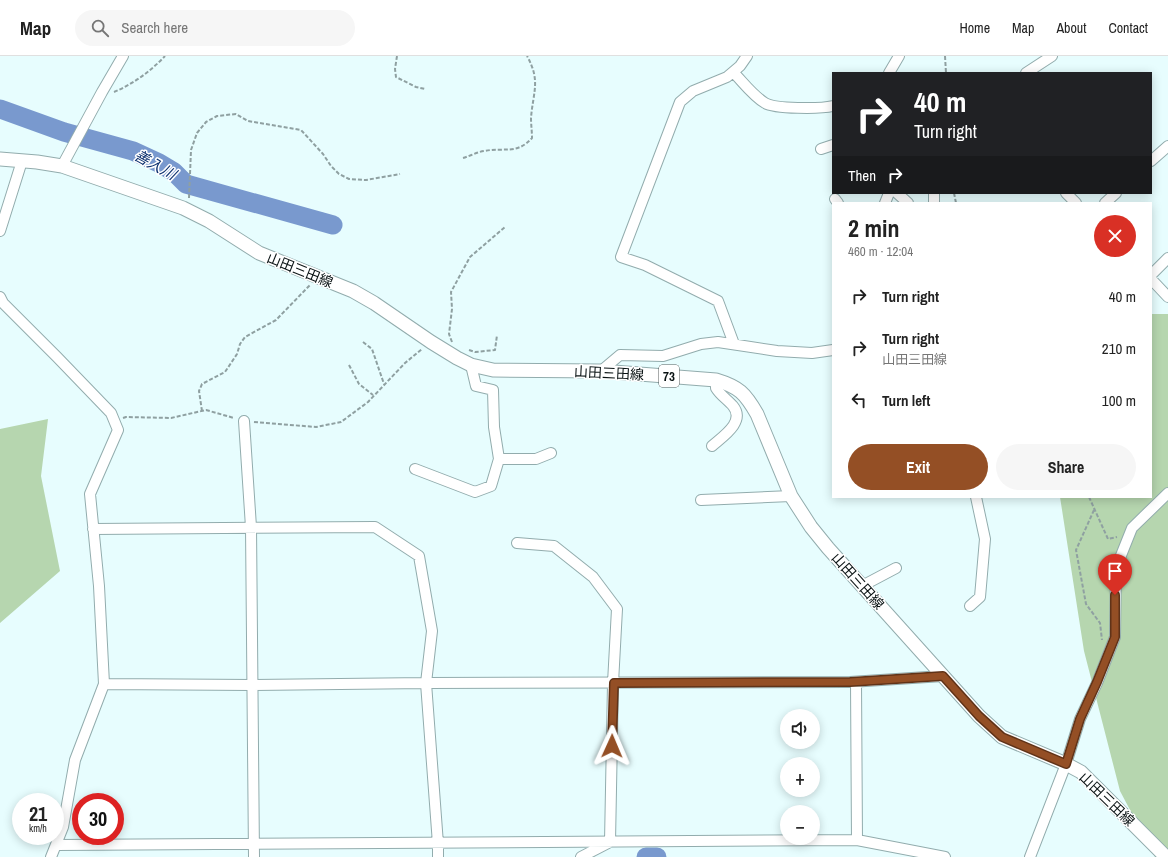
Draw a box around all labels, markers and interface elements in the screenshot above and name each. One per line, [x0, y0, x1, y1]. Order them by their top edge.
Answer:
search box [75, 10, 355, 46]
text: Map [20, 15, 51, 41]
icon: search [89, 17, 111, 39]
text: Search here [121, 17, 188, 38]
text: Home [959, 19, 990, 37]
text: Map [1012, 19, 1034, 37]
text: About [1056, 19, 1086, 37]
text: Contact [1108, 19, 1148, 37]
text: 40 m [914, 83, 966, 121]
icon: right [848, 88, 900, 140]
text: Turn right [914, 119, 977, 144]
water label: 善入川 [130, 144, 182, 186]
icon: right [884, 164, 906, 186]
text: Then [848, 165, 876, 186]
text: 2 min [848, 212, 899, 244]
button: close [1094, 215, 1136, 257]
text: 460 m · 12:04 [848, 243, 913, 260]
street label: 山田三田線 [264, 249, 336, 291]
icon: right [848, 285, 870, 307]
text: Turn right [882, 286, 939, 307]
text: 40 m [1109, 286, 1136, 307]
text: Turn right [882, 328, 939, 349]
icon: right [848, 337, 870, 359]
text: 210 m [1102, 338, 1136, 359]
text: 山田三田線 [882, 351, 947, 368]
street label: 山田三田線 [574, 362, 644, 384]
road number: 73 [659, 365, 679, 387]
icon: left [848, 389, 870, 411]
text: Turn left [882, 390, 930, 411]
text: 100 m [1102, 390, 1136, 411]
button: Exit [848, 444, 988, 490]
button: Share [996, 444, 1136, 490]
street label: 山田三田線 [828, 549, 888, 613]
pin [1098, 554, 1132, 595]
icon: arrive [1104, 560, 1126, 582]
map controls [780, 709, 820, 845]
button: sound [780, 709, 820, 749]
position arrow [591, 725, 633, 767]
button: + [780, 757, 820, 797]
street label: 山田三田線 [1076, 768, 1138, 830]
speed limit sign: 30 [72, 793, 124, 845]
text: 21 [29, 800, 47, 827]
button: − [780, 805, 820, 845]
text: km/h [29, 822, 47, 835]

